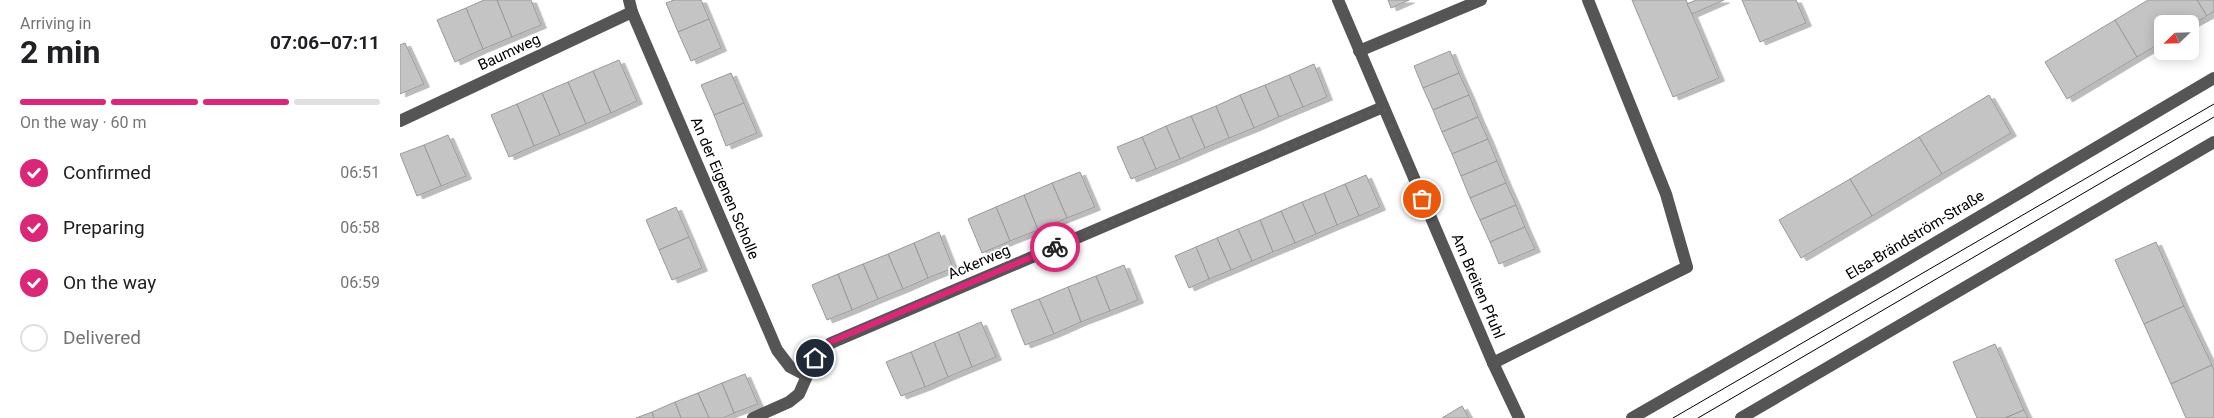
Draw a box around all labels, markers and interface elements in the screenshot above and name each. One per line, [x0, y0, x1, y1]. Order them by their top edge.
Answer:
text: Arriving in [20, 14, 91, 33]
north arrow [2154, 15, 2199, 60]
map controls [2154, 15, 2199, 60]
street label: Baumweg [475, 30, 543, 74]
text: 07:06–07:11 [270, 31, 380, 54]
text: 2 min [20, 33, 100, 71]
text: On the way · 60 m [20, 113, 147, 132]
street label: An der Eigenen Scholle [687, 114, 763, 262]
icon: check [20, 159, 48, 187]
text: Confirmed [63, 161, 151, 184]
text: 06:51 [340, 163, 380, 182]
pin [1401, 178, 1443, 220]
icon: bag [1408, 185, 1436, 213]
street label: Elsa-Brändström-Straße [1843, 186, 1988, 283]
icon: check [20, 214, 48, 242]
text: Preparing [63, 216, 145, 239]
text: 06:58 [340, 218, 380, 237]
courier [1030, 222, 1080, 272]
street label: Am Breiten Pfuhl [1448, 231, 1508, 341]
icon: bike [1041, 233, 1069, 261]
street label: Ackerweg [945, 241, 1013, 283]
icon: check [20, 269, 48, 297]
text: On the way [63, 271, 156, 294]
text: 06:59 [340, 273, 380, 292]
text: Delivered [63, 326, 141, 349]
pin [794, 337, 836, 379]
icon: home [801, 344, 829, 372]

